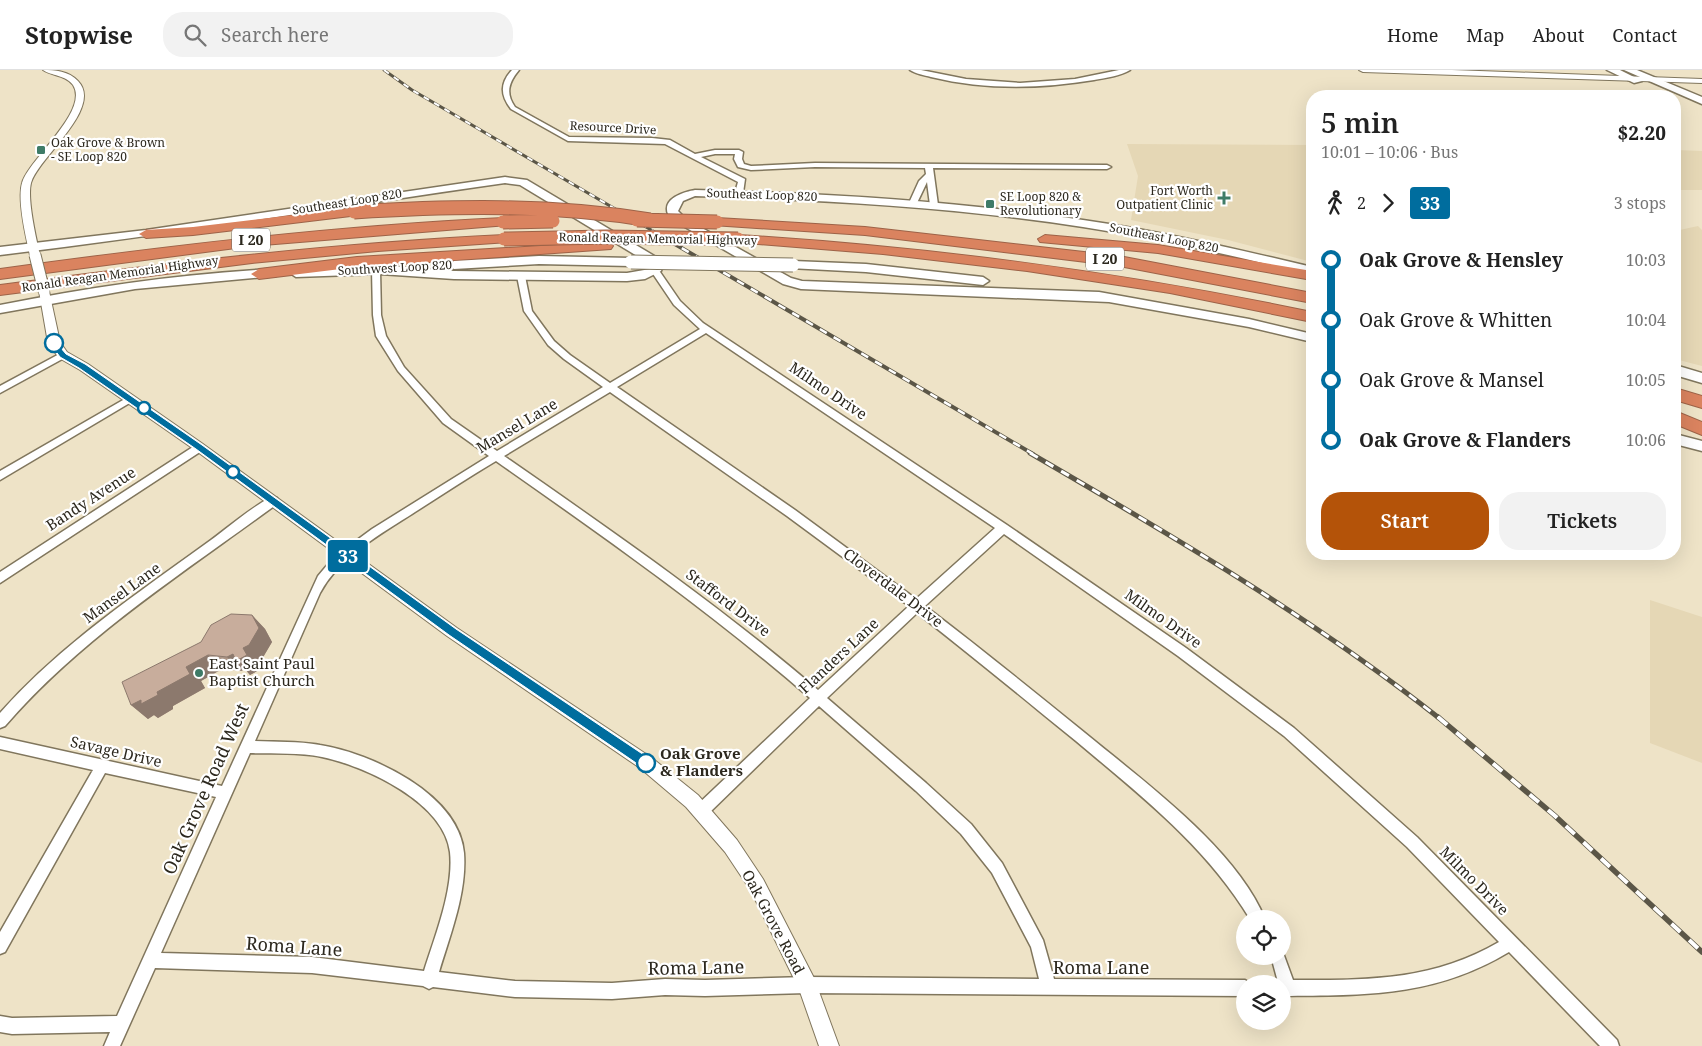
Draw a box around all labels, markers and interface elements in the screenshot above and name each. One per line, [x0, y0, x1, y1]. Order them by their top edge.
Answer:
search box [163, 12, 513, 57]
text: Stopwise [25, 18, 133, 51]
icon: search [181, 21, 209, 49]
text: Search here [221, 22, 329, 48]
text: Home [1387, 23, 1438, 47]
text: Map [1466, 23, 1504, 47]
text: About [1532, 23, 1584, 47]
text: Contact [1612, 23, 1677, 47]
text: 5 min [1321, 103, 1399, 141]
street label: Resource Drive [569, 117, 657, 138]
text: $2.20 [1617, 120, 1666, 146]
place label: Oak Grove & Brown - SE Loop 820 [51, 134, 165, 165]
text: 10:01 – 10:06 · Bus [1321, 141, 1458, 163]
marker: Oak Grove & Brown - SE Loop 820 [35, 144, 47, 156]
place label: Fort Worth Outpatient Clinic [1116, 182, 1213, 213]
street label: Southeast Loop 820 [291, 184, 403, 219]
street label: Southeast Loop 820 [706, 184, 818, 205]
place label: SE Loop 820 & Revolutionary [1000, 188, 1082, 219]
icon: walk [1321, 189, 1349, 217]
icon: forward [1374, 189, 1402, 217]
marker: Fort Worth Outpatient Clinic [1217, 191, 1231, 205]
text: 33 [1420, 191, 1440, 215]
text: 2 [1357, 192, 1366, 214]
text: 3 stops [1614, 192, 1666, 214]
marker: SE Loop 820 & Revolutionary [984, 198, 996, 210]
street label: Southeast Loop 820 [1108, 219, 1220, 256]
road number: I 20 [232, 228, 270, 252]
street label: Ronald Reagan Memorial Highway [559, 228, 758, 249]
text: Oak Grove & Hensley [1359, 247, 1563, 273]
road number: I 20 [1086, 248, 1124, 270]
text: 10:03 [1626, 249, 1666, 271]
street label: Ronald Reagan Memorial Highway [20, 251, 220, 296]
street label: Southwest Loop 820 [337, 256, 453, 279]
text: Oak Grove & Whitten [1359, 307, 1552, 333]
text: 10:04 [1626, 309, 1666, 331]
unlabelled marker [44, 333, 64, 353]
street label: Milmo Drive [786, 357, 871, 424]
text: Oak Grove & Mansel [1359, 367, 1544, 393]
text: 10:05 [1626, 369, 1666, 391]
street label: Mansel Lane [472, 393, 561, 457]
unlabelled marker [137, 401, 151, 415]
text: Oak Grove & Flanders [1359, 427, 1571, 453]
text: 10:06 [1626, 429, 1666, 451]
street label: Bandy Avenue [42, 462, 139, 535]
unlabelled marker [226, 465, 240, 479]
button: Start [1321, 492, 1489, 550]
button: Tickets [1499, 492, 1666, 550]
line badge: 33 [326, 540, 370, 572]
street label: Cloverdale Drive [840, 543, 948, 631]
text: 33 [338, 544, 358, 568]
street label: Mansel Lane [79, 557, 164, 627]
street label: Stafford Drive [682, 564, 775, 641]
street label: Milmo Drive [1121, 584, 1206, 652]
street label: Flanders Lane [794, 613, 882, 697]
place label: East Saint Paul Baptist Church [209, 653, 315, 690]
marker: East Saint Paul Baptist Church [193, 667, 205, 679]
street label: Oak Grove Road West [156, 699, 254, 878]
street label: Savage Drive [69, 731, 164, 771]
place label: Oak Grove & Flanders [660, 743, 743, 780]
marker: Oak Grove & Flanders [636, 753, 656, 773]
street label: Milmo Drive [1436, 841, 1514, 919]
street label: Oak Grove Road [738, 866, 810, 977]
map controls [1236, 910, 1291, 1030]
button: locate [1236, 910, 1291, 965]
street label: Roma Lane [245, 931, 343, 961]
street label: Roma Lane [647, 954, 744, 980]
street label: Roma Lane [1053, 955, 1149, 979]
button: layers [1236, 975, 1291, 1030]

